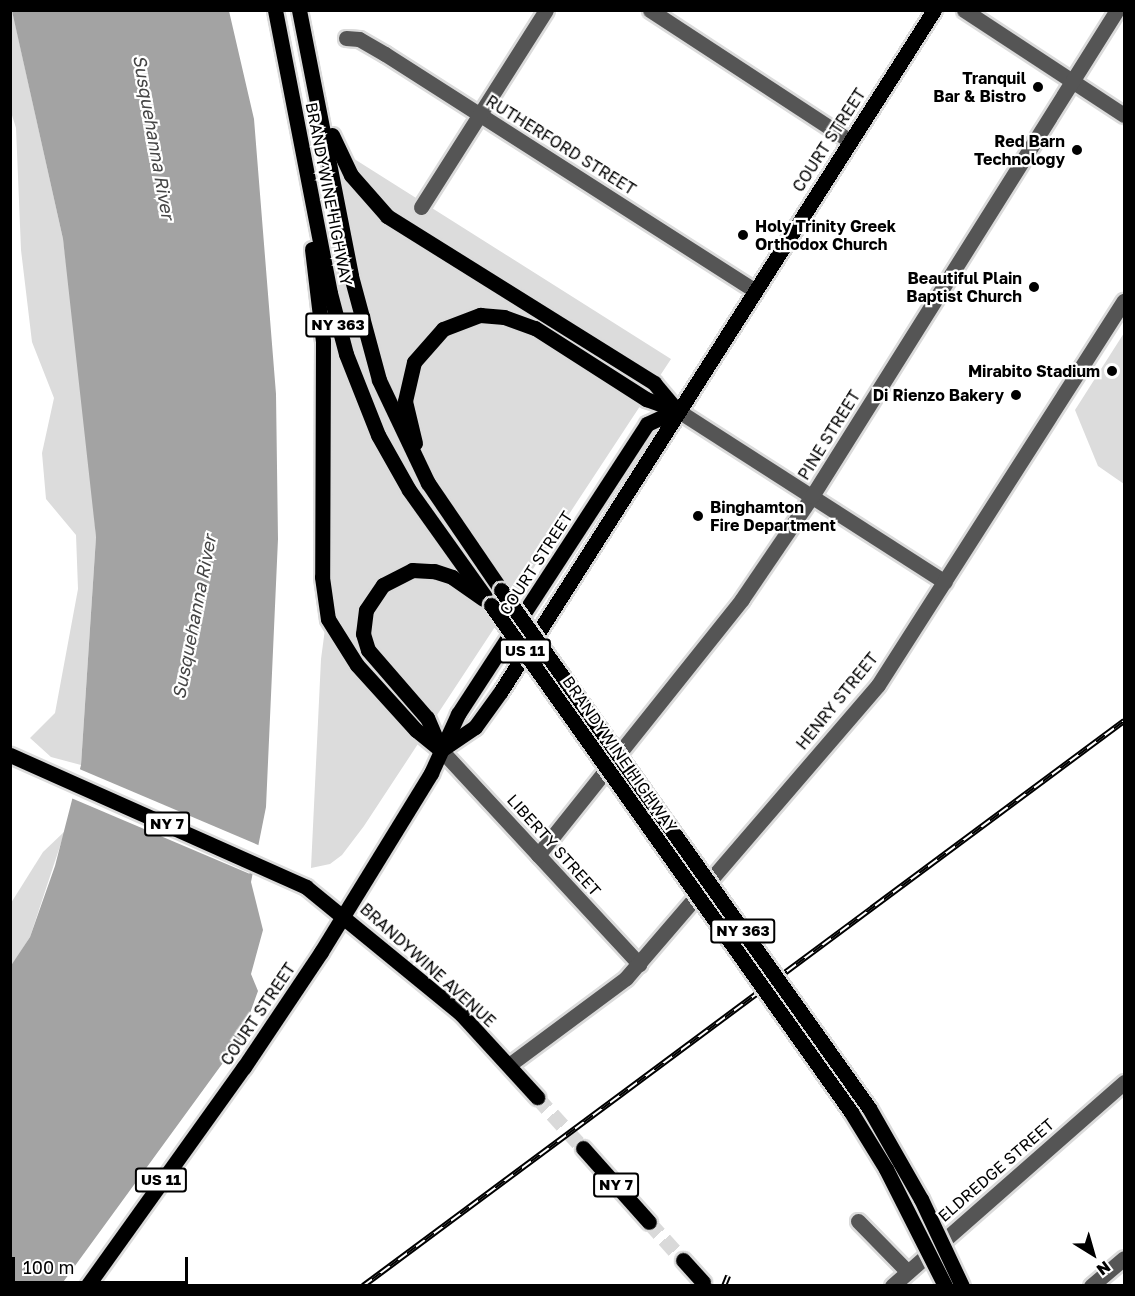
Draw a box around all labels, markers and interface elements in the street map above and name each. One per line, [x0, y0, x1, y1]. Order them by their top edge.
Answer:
water label: Susquehanna River [129, 53, 179, 221]
place label: Tranquil Bar & Bistro [933, 68, 1026, 106]
marker: Tranquil Bar & Bistro [1031, 80, 1045, 94]
street label: COURT STREET [788, 85, 870, 195]
street label: RUTHERFORD STREET [483, 91, 639, 199]
street label: BRANDYWINE HIGHWAY [302, 101, 356, 287]
place label: Red Barn Technology [974, 131, 1065, 169]
marker: Red Barn Technology [1070, 143, 1084, 157]
place label: Holy Trinity Greek Orthodox Church [755, 216, 896, 254]
marker: Holy Trinity Greek Orthodox Church [736, 228, 750, 242]
place label: Beautiful Plain Baptist Church [906, 268, 1022, 306]
marker: Beautiful Plain Baptist Church [1027, 280, 1041, 294]
road number: NY 363 [305, 313, 371, 337]
place label: Mirabito Stadium [968, 361, 1100, 381]
marker: Mirabito Stadium [1105, 364, 1119, 378]
place label: Di Rienzo Bakery [873, 385, 1004, 405]
street label: PINE STREET [794, 387, 864, 483]
marker: Di Rienzo Bakery [1009, 388, 1023, 402]
place label: Binghamton Fire Department [710, 497, 836, 535]
street label: COURT STREET [495, 508, 577, 618]
marker: Binghamton Fire Department [691, 509, 705, 523]
water label: Susquehanna River [167, 533, 221, 701]
road number: US 11 [498, 639, 552, 663]
street label: HENRY STREET [792, 649, 882, 753]
street label: BRANDYWINE HIGHWAY [559, 672, 681, 836]
street label: LIBERTY STREET [503, 790, 605, 900]
road number: NY 7 [143, 812, 191, 836]
street label: BRANDYWINE AVENUE [356, 899, 500, 1031]
road number: NY 363 [710, 919, 776, 943]
street label: COURT STREET [217, 959, 299, 1069]
street label: ELDREDGE STREET [934, 1114, 1058, 1226]
road number: US 11 [134, 1168, 188, 1192]
road number: NY 7 [592, 1173, 640, 1197]
north arrow [1063, 1224, 1123, 1284]
scale bar [15, 1245, 190, 1283]
text: 100 m [23, 1256, 74, 1278]
text: N [1093, 1257, 1115, 1280]

